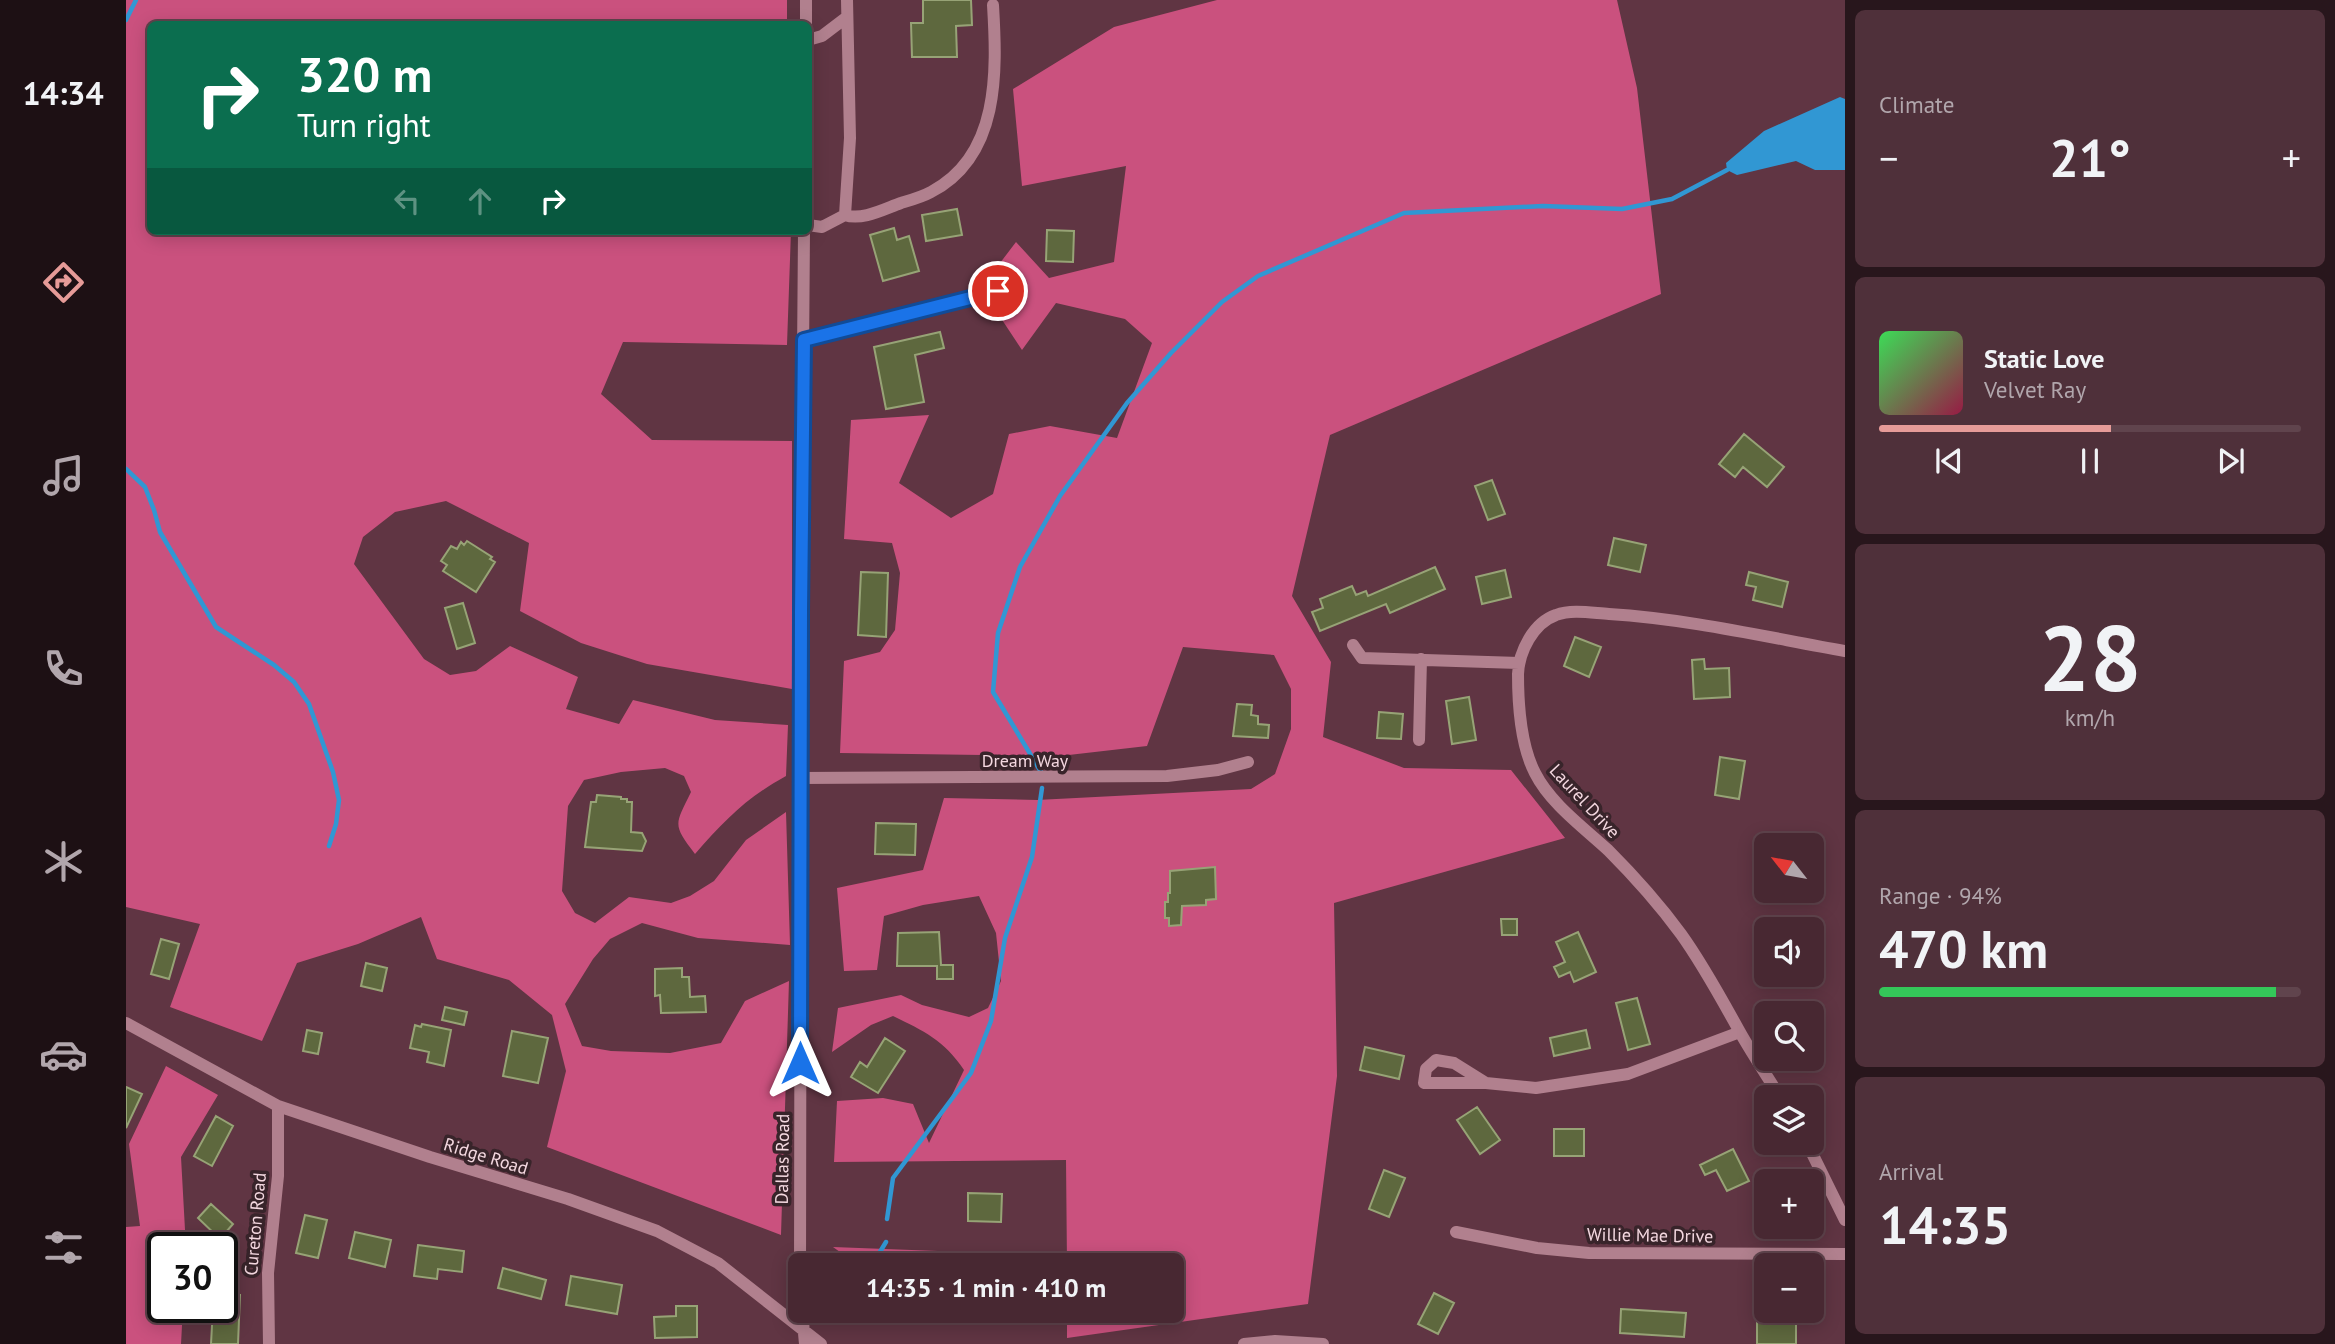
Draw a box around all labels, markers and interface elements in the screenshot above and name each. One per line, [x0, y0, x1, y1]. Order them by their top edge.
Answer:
text: 320 m [297, 42, 432, 106]
icon: right [182, 49, 273, 140]
text: 14:34 [22, 72, 104, 114]
text: Climate [1879, 90, 1954, 119]
text: Turn right [297, 104, 431, 146]
text: 21° [2049, 124, 2131, 191]
text: − [1879, 133, 1898, 182]
text: + [2282, 133, 2301, 182]
icon: left [388, 182, 426, 220]
icon: ahead [461, 182, 499, 220]
icon: right [534, 182, 572, 220]
icon: directions [39, 258, 88, 307]
pin [968, 261, 1028, 321]
icon: arrive [979, 272, 1017, 310]
text: Static Love [1984, 342, 2105, 375]
text: Velvet Ray [1984, 375, 2086, 404]
icon: previous [1930, 442, 1968, 480]
icon: pause [2071, 442, 2109, 480]
icon: next [2212, 442, 2250, 480]
icon: music [39, 451, 88, 500]
text: 28 [2038, 598, 2142, 716]
icon: phone [39, 644, 88, 693]
text: km/h [2065, 703, 2115, 732]
street label: Dream Way [982, 749, 1069, 772]
street label: Laurel Drive [1545, 759, 1625, 843]
north arrow [1754, 833, 1824, 903]
map controls [1754, 833, 1824, 1323]
icon: climate [39, 837, 88, 886]
text: Range · 94% [1879, 881, 2002, 910]
text: 470 km [1879, 915, 2048, 982]
button: sound [1754, 917, 1824, 987]
button: search [1754, 1001, 1824, 1071]
position arrow [763, 1026, 837, 1100]
icon: car [39, 1030, 88, 1079]
button: layers [1754, 1085, 1824, 1155]
street label: Dallas Road [770, 1113, 794, 1205]
street label: Ridge Road [441, 1132, 531, 1180]
text: Arrival [1879, 1157, 1943, 1186]
button: + [1754, 1169, 1824, 1239]
street label: Cureton Road [239, 1172, 271, 1276]
text: 14:35 [1879, 1191, 2011, 1258]
street label: Willie Mae Drive [1587, 1222, 1713, 1248]
icon: filters [39, 1223, 88, 1272]
speed limit sign: 30 [147, 1232, 238, 1323]
button: − [1754, 1253, 1824, 1323]
text: 14:35 · 1 min · 410 m [866, 1271, 1106, 1304]

